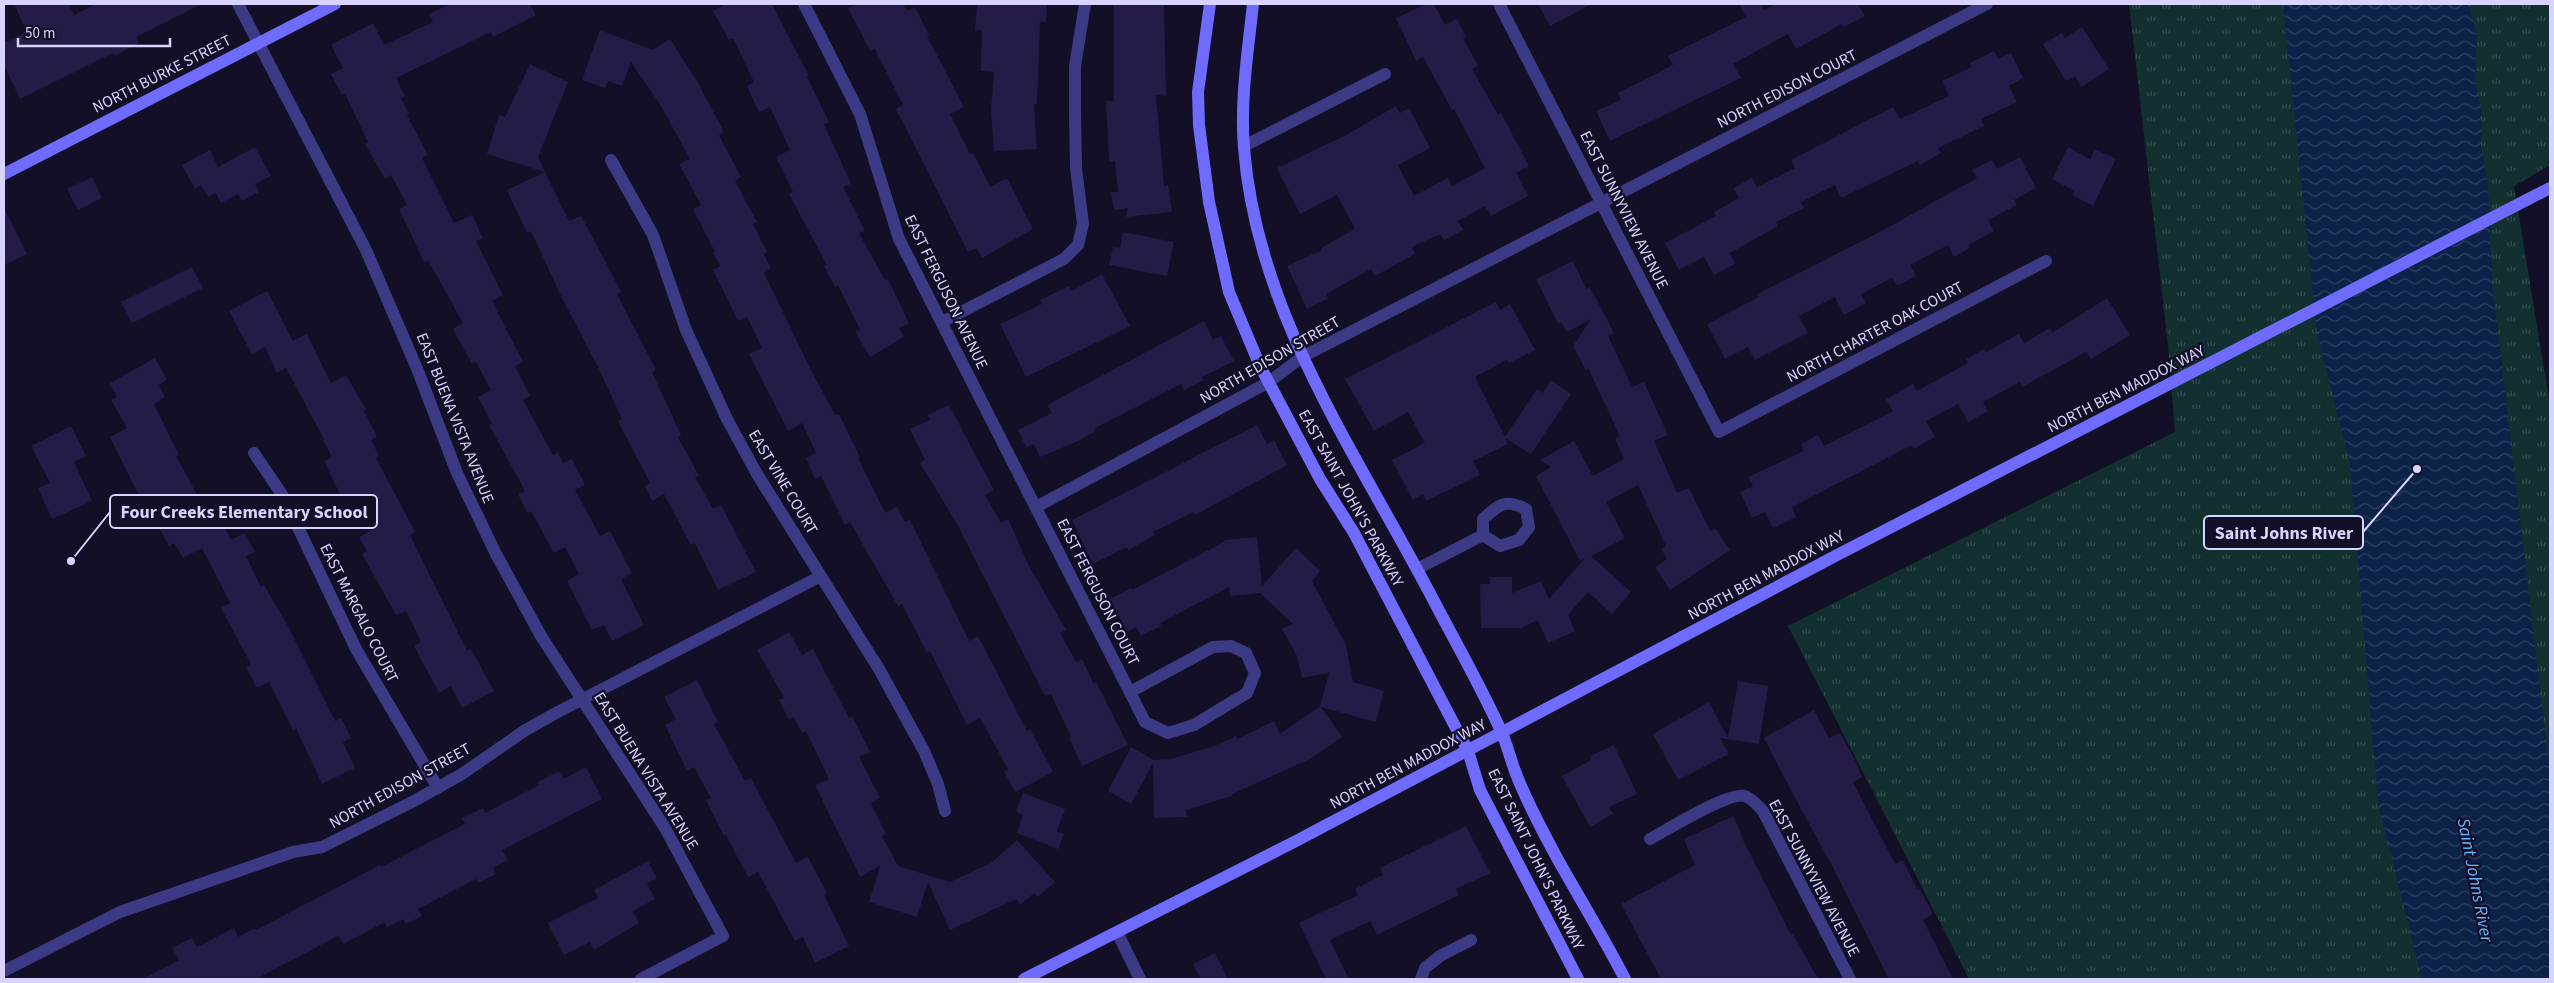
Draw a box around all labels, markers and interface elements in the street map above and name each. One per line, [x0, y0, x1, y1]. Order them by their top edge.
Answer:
scale bar [18, 15, 170, 47]
text: 50 m [25, 23, 55, 44]
street label: NORTH BURKE STREET [89, 29, 236, 119]
street label: NORTH EDISON COURT [1713, 44, 1861, 134]
street label: EAST SUNNYVIEW AVENUE [1574, 127, 1674, 293]
street label: EAST FERGUSON AVENUE [899, 211, 993, 373]
street label: NORTH CHARTER OAK COURT [1783, 276, 1968, 388]
street label: NORTH EDISON STREET [1196, 311, 1345, 409]
street label: EAST BUENA VISTA AVENUE [411, 329, 499, 507]
street label: NORTH BEN MADDOX WAY [2044, 340, 2209, 438]
street label: EAST SAINT JOHN'S PARKWAY [1293, 406, 1409, 591]
street label: EAST VINE COURT [743, 425, 823, 539]
callout: Four Creeks Elementary School [110, 495, 377, 528]
text: Four Creeks Elementary School [120, 500, 368, 525]
street label: EAST FERGUSON COURT [1051, 515, 1145, 670]
callout: Saint Johns River [2204, 516, 2363, 549]
text: Saint Johns River [2215, 521, 2354, 546]
street label: NORTH BEN MADDOX WAY [1684, 524, 1848, 626]
street label: EAST MARGALO COURT [314, 540, 404, 687]
street label: EAST BUENA VISTA AVENUE [588, 688, 704, 854]
street label: NORTH BEN MADDOX WAY [1326, 713, 1490, 815]
street label: NORTH EDISON STREET [325, 738, 475, 834]
street label: EAST SAINT JOHN'S PARKWAY [1482, 765, 1590, 954]
street label: EAST SUNNYVIEW AVENUE [1763, 795, 1865, 961]
water label: Saint Johns River [2451, 816, 2499, 945]

